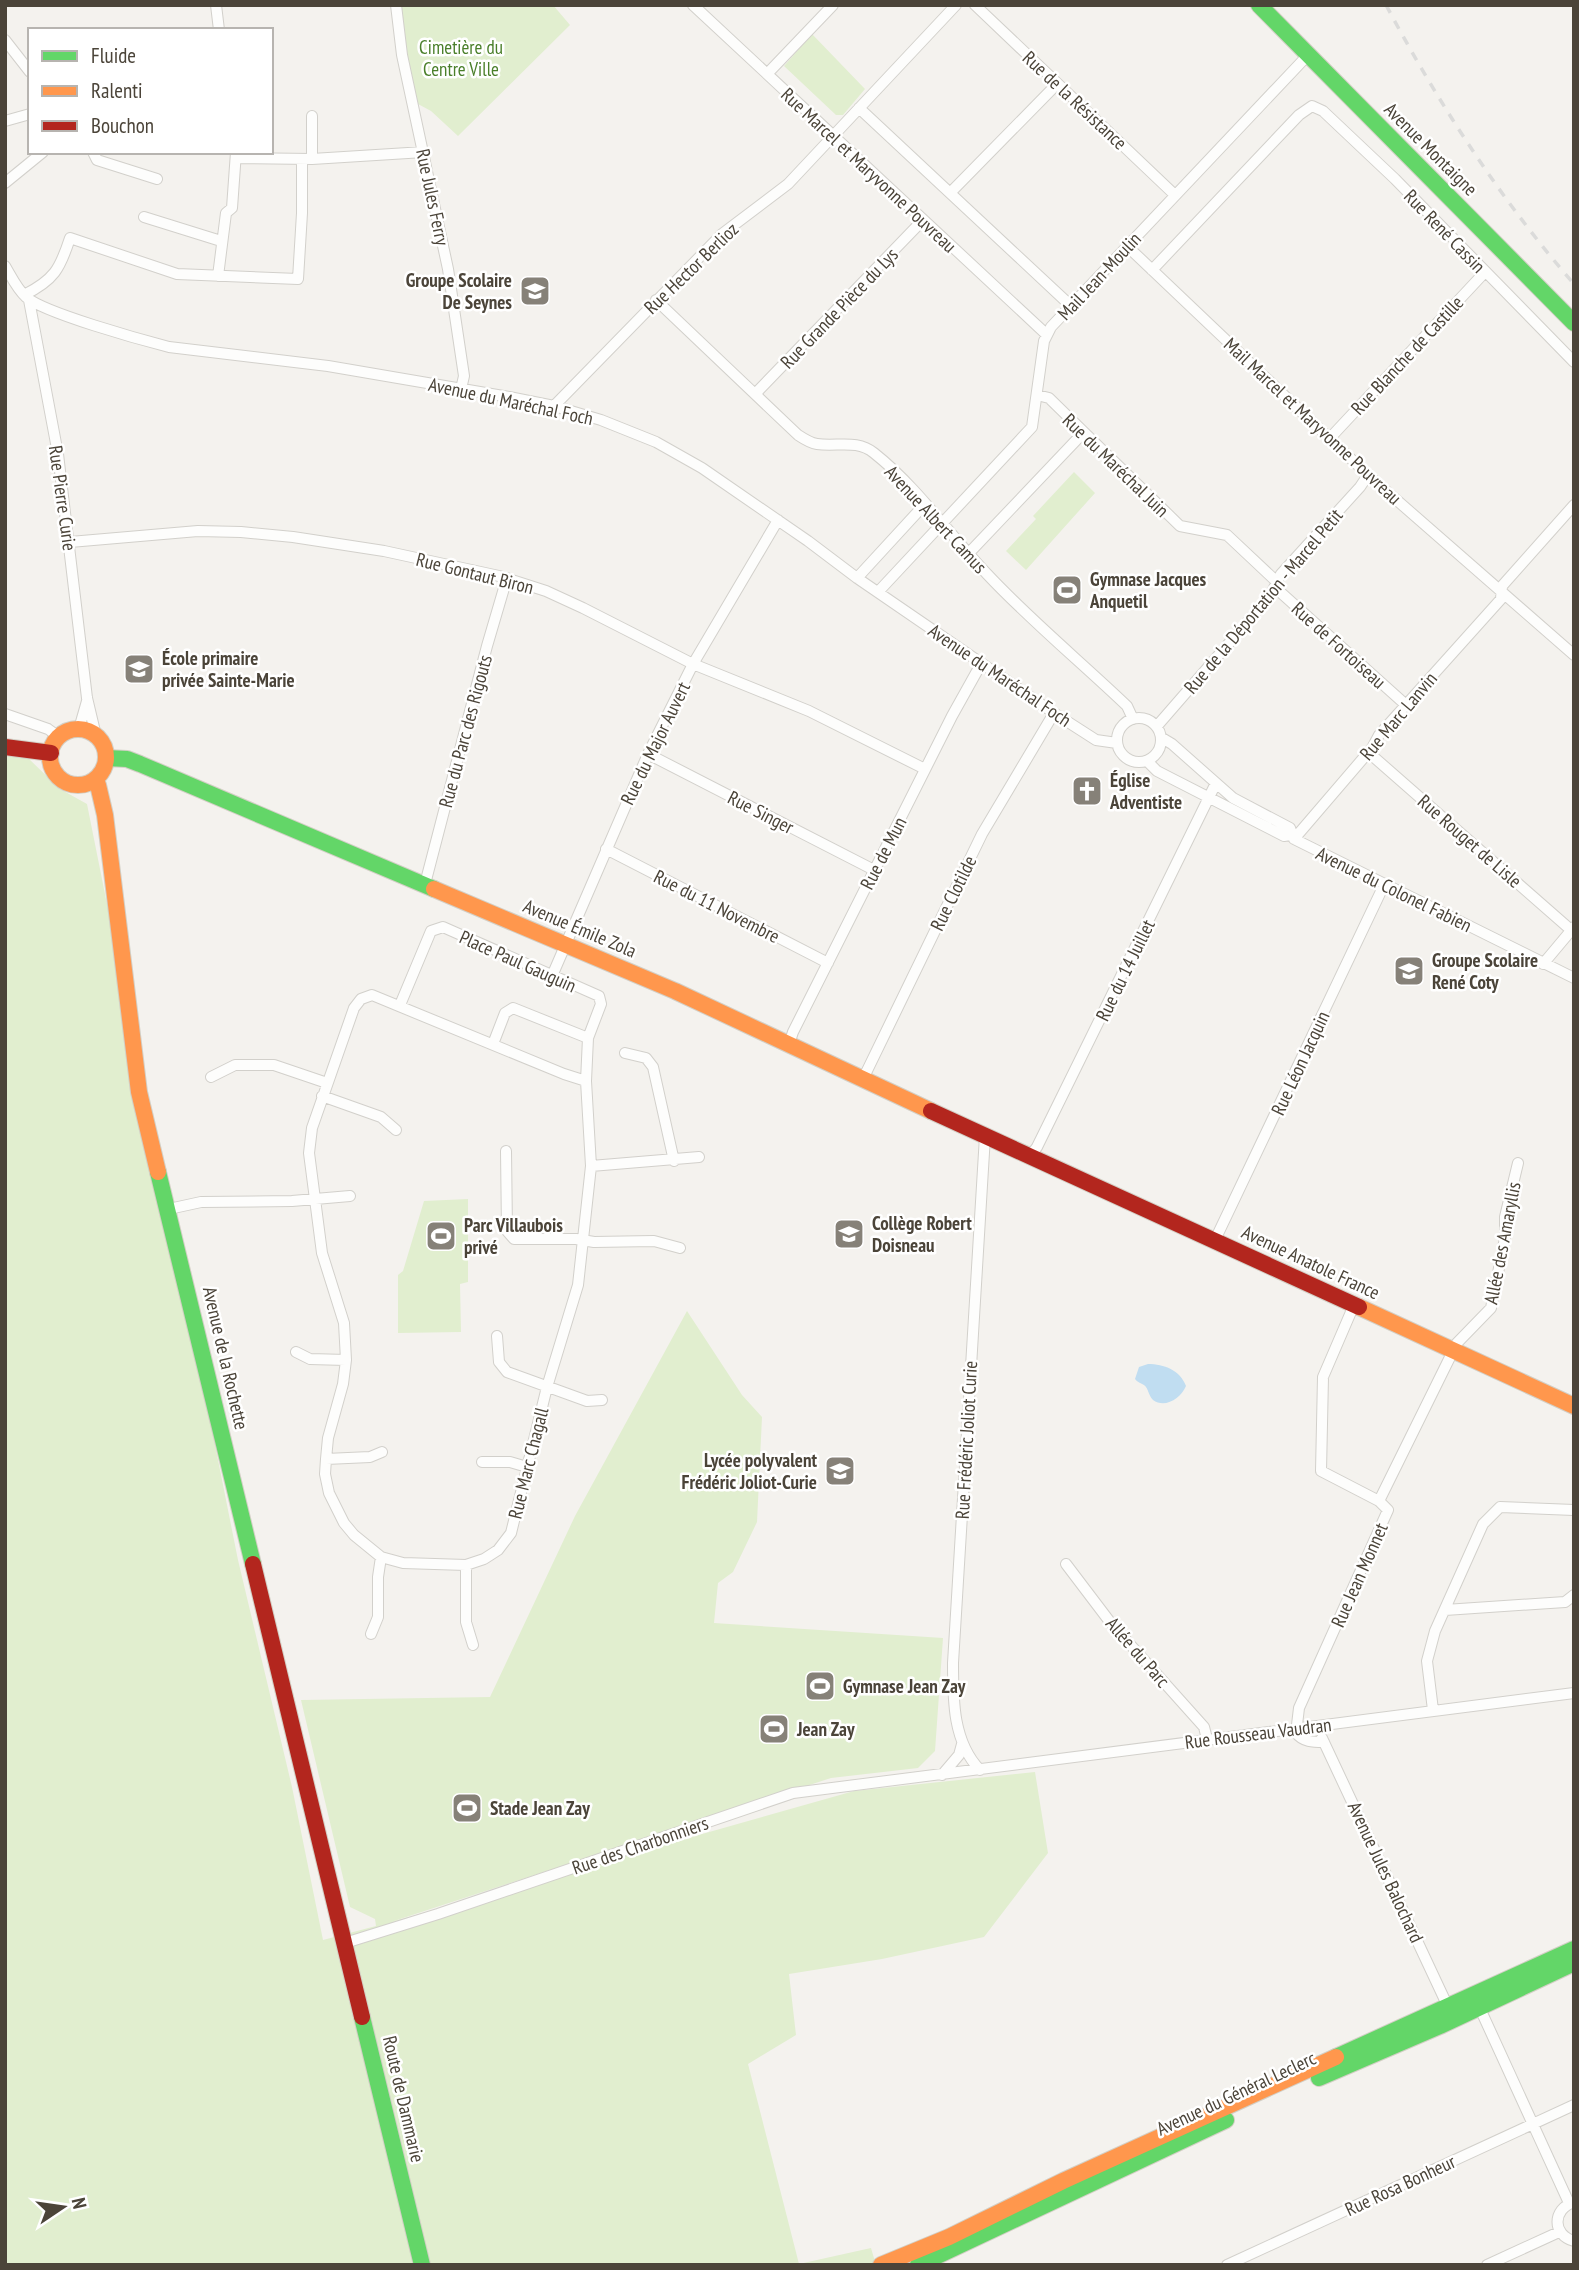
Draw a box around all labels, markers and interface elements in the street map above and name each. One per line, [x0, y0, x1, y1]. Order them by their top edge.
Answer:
legend [28, 28, 273, 154]
park label: Cimetière du Centre Ville [419, 35, 503, 81]
text: Fluide [91, 42, 136, 69]
street label: Rue de la Résistance [1018, 46, 1132, 155]
text: Ralenti [91, 77, 143, 104]
street label: Rue Marcel et Maryvonne Pouvreau [776, 82, 962, 258]
street label: Avenue Montaigne [1379, 97, 1483, 201]
text: Bouchon [91, 112, 154, 139]
street label: Rue Jules Ferry [411, 147, 455, 248]
street label: Rue René Cassin [1399, 184, 1491, 278]
street label: Rue Hector Berlioz [639, 217, 743, 319]
street label: Mail Jean-Moulin [1052, 227, 1146, 325]
street label: Rue Grande Pièce du Lys [775, 242, 903, 374]
place label: Groupe Scolaire De Seynes [406, 268, 512, 314]
school or university icon: Groupe Scolaire De Seynes [518, 274, 552, 308]
street label: Rue Blanche de Castille [1346, 290, 1468, 420]
street label: Mail Marcel et Maryvonne Pouvreau [1219, 332, 1407, 510]
street label: Avenue du Maréchal Foch [427, 372, 595, 430]
street label: Rue du Maréchal Juin [1058, 408, 1174, 522]
street label: Rue Pierre Curie [44, 444, 82, 552]
street label: Avenue Albert Camus [880, 460, 992, 578]
street label: Rue de la Déportation - Marcel Petit [1179, 503, 1348, 698]
street label: Rue Gontaut Biron [414, 547, 536, 599]
place label: Gymnase Jacques Anquetil [1089, 567, 1207, 613]
sports icon: Gymnase Jacques Anquetil [1050, 573, 1084, 607]
street label: Rue de Fortoiseau [1287, 596, 1391, 694]
street label: Avenue du Maréchal Foch [924, 618, 1076, 732]
place label: École primaire privée Sainte-Marie [162, 646, 295, 692]
school or university icon: École primaire privée Sainte-Marie [122, 652, 156, 686]
street label: Rue du Parc des Rigouts [433, 652, 497, 810]
street label: Rue Marc Lanvin [1354, 667, 1442, 765]
street label: Rue du Major Auvert [615, 677, 695, 808]
place label: Église Adventiste [1109, 768, 1182, 814]
church icon: Église Adventiste [1070, 774, 1104, 808]
street label: Rue Singer [724, 785, 799, 839]
street label: Rue Rouget de Lisle [1413, 789, 1527, 893]
street label: Rue de Mun [855, 813, 911, 893]
street label: Avenue du Colonel Fabien [1312, 841, 1476, 937]
street label: Rue Clotilde [925, 851, 981, 934]
street label: Rue du 11 Novembre [650, 864, 784, 948]
street label: Avenue Émile Zola [520, 893, 640, 963]
street label: Rue du 14 Juillet [1090, 915, 1160, 1025]
street label: Place Paul Gauguin [456, 925, 580, 997]
place label: Groupe Scolaire René Coty [1432, 948, 1538, 994]
school or university icon: Groupe Scolaire René Coty [1392, 954, 1426, 988]
street label: Rue Léon Jacquin [1265, 1007, 1335, 1119]
street label: Allée des Amaryllis [1478, 1180, 1526, 1306]
place label: Collège Robert Doisneau [872, 1211, 972, 1257]
place label: Parc Villaubois privé [464, 1213, 563, 1259]
school or university icon: Collège Robert Doisneau [832, 1217, 866, 1251]
sports icon: Parc Villaubois privé [424, 1219, 458, 1253]
street label: Avenue Anatole France [1238, 1220, 1384, 1304]
street label: Avenue de la Rochette [198, 1284, 254, 1432]
street label: Rue Frédéric Joliot Curie [950, 1360, 982, 1520]
street label: Rue Marc Chagall [503, 1404, 554, 1521]
place label: Lycée polyvalent Frédéric Joliot-Curie [681, 1448, 817, 1494]
school or university icon: Lycée polyvalent Frédéric Joliot-Curie [823, 1454, 857, 1488]
street label: Rue Jean Monnet [1325, 1518, 1393, 1631]
street label: Allée du Parc [1101, 1612, 1175, 1692]
sports icon: Gymnase Jean Zay [803, 1669, 837, 1703]
place label: Gymnase Jean Zay [843, 1674, 966, 1698]
sports icon: Jean Zay [757, 1712, 791, 1746]
street label: Rue Rousseau Vaudran [1183, 1712, 1333, 1754]
place label: Jean Zay [796, 1717, 855, 1741]
sports icon: Stade Jean Zay [450, 1791, 484, 1825]
place label: Stade Jean Zay [490, 1796, 590, 1820]
street label: Avenue Jules Balochard [1343, 1798, 1429, 1946]
street label: Rue des Charbonniers [569, 1810, 711, 1880]
street label: Route de Dammarie [378, 2033, 430, 2165]
street label: Avenue du Général Leclerc [1153, 2045, 1320, 2140]
street label: Rue Rosa Bonheur [1341, 2149, 1460, 2221]
north arrow [28, 2172, 98, 2242]
text: N [67, 2195, 92, 2211]

